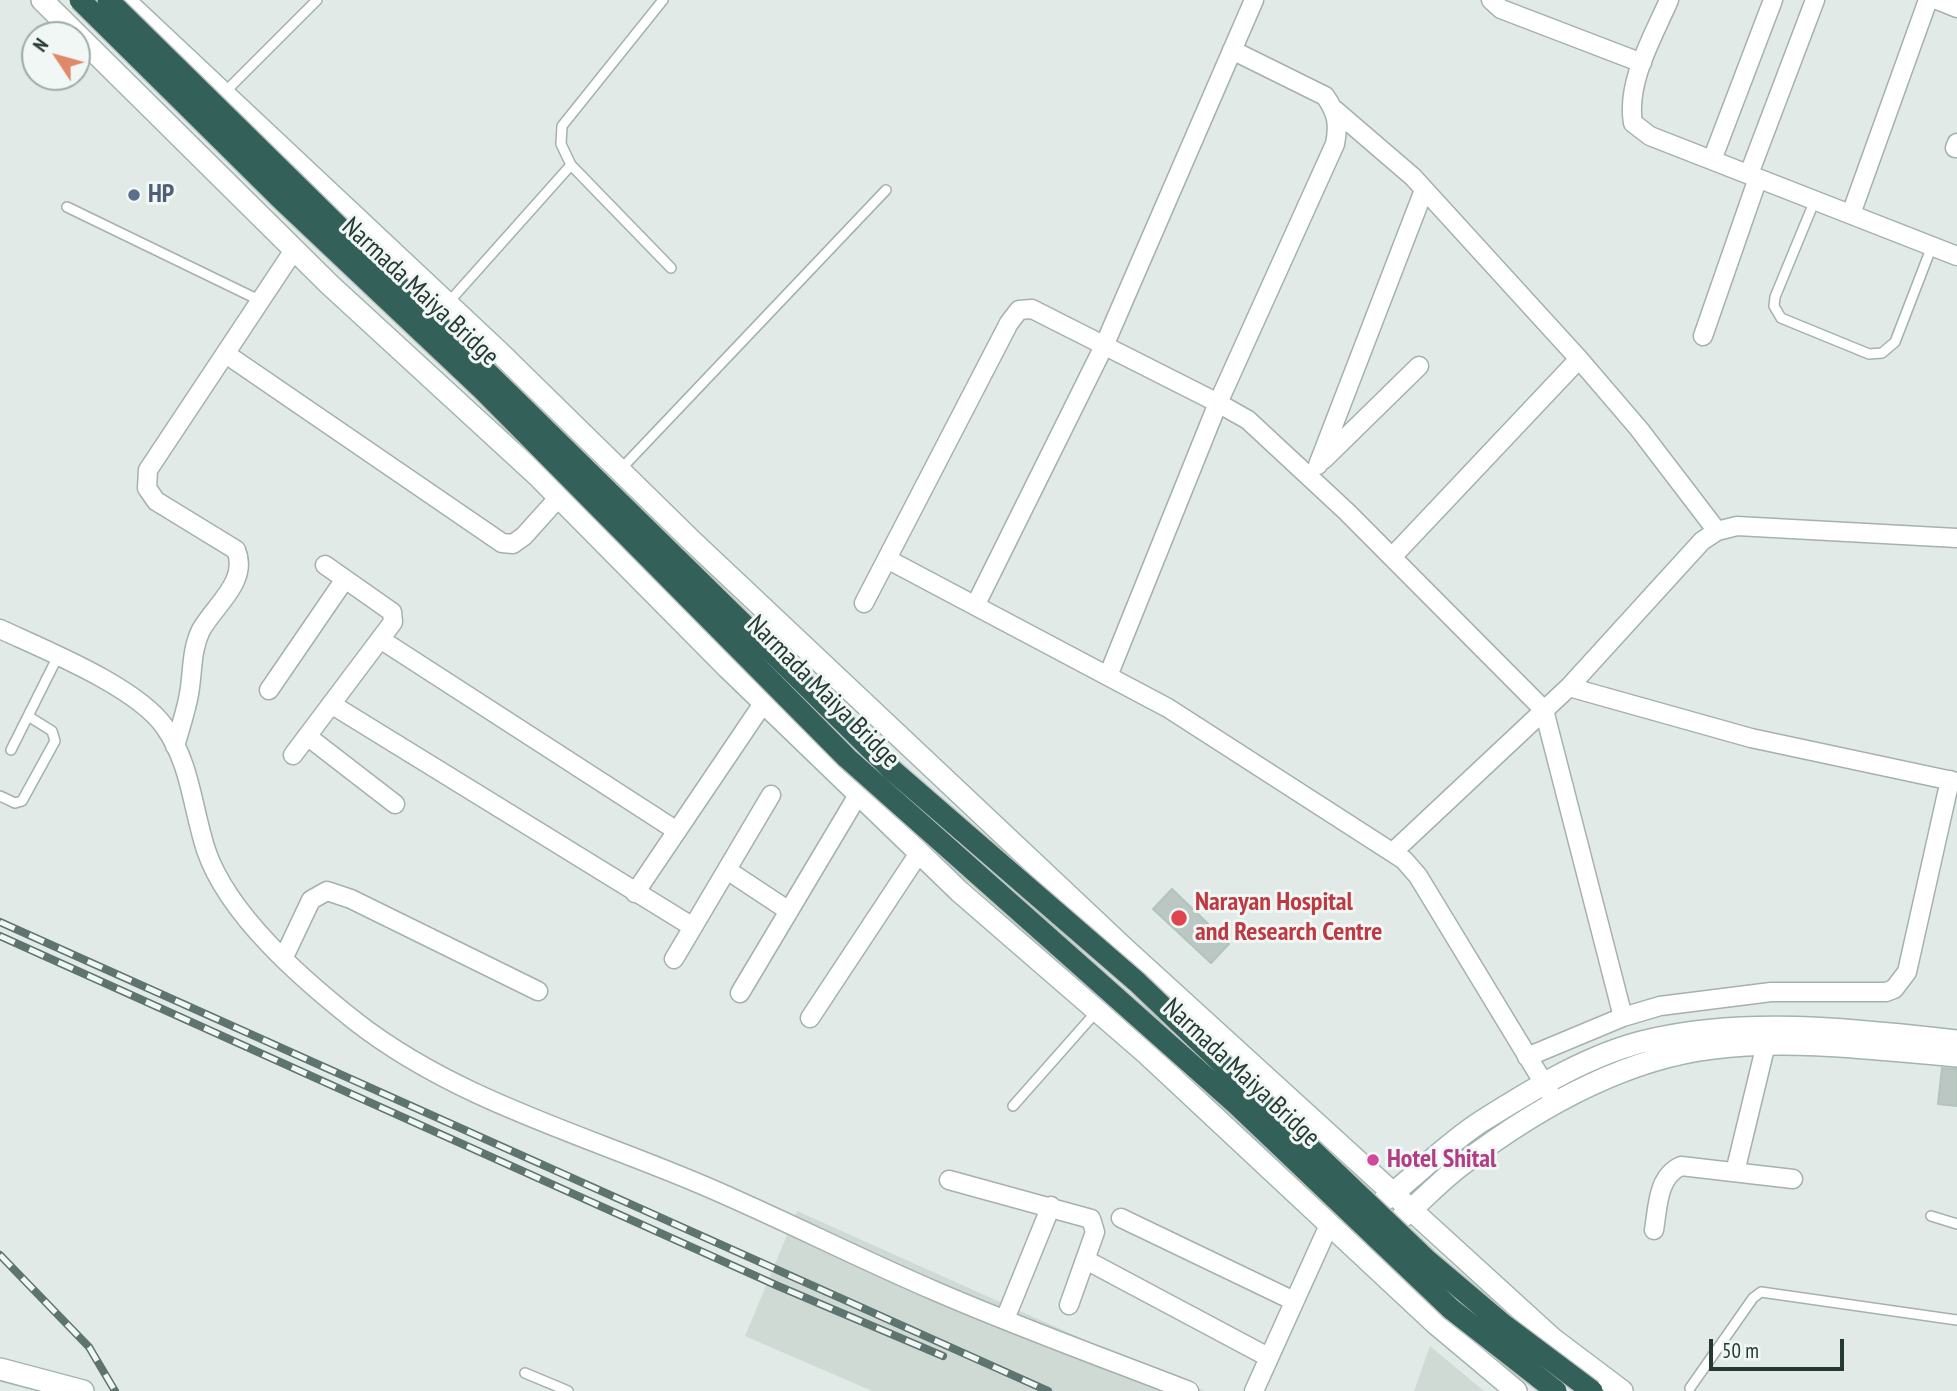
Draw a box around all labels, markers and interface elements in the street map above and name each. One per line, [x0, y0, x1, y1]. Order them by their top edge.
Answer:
north arrow [21, 21, 91, 91]
text: N [28, 34, 53, 56]
place label: HP [148, 179, 174, 211]
marker: HP [126, 187, 142, 203]
street label: Narmada Maiya Bridge [335, 212, 505, 372]
street label: Narmada Maiya Bridge [740, 609, 906, 775]
place label: Narayan Hospital and Research Centre [1195, 887, 1382, 948]
marker: Narayan Hospital and Research Centre [1169, 908, 1189, 928]
street label: Narmada Maiya Bridge [1156, 993, 1326, 1153]
place label: Hotel Shital [1387, 1144, 1496, 1176]
marker: Hotel Shital [1365, 1152, 1381, 1168]
scale bar [1712, 1324, 1847, 1368]
text: 50 m [1722, 1337, 1759, 1364]

